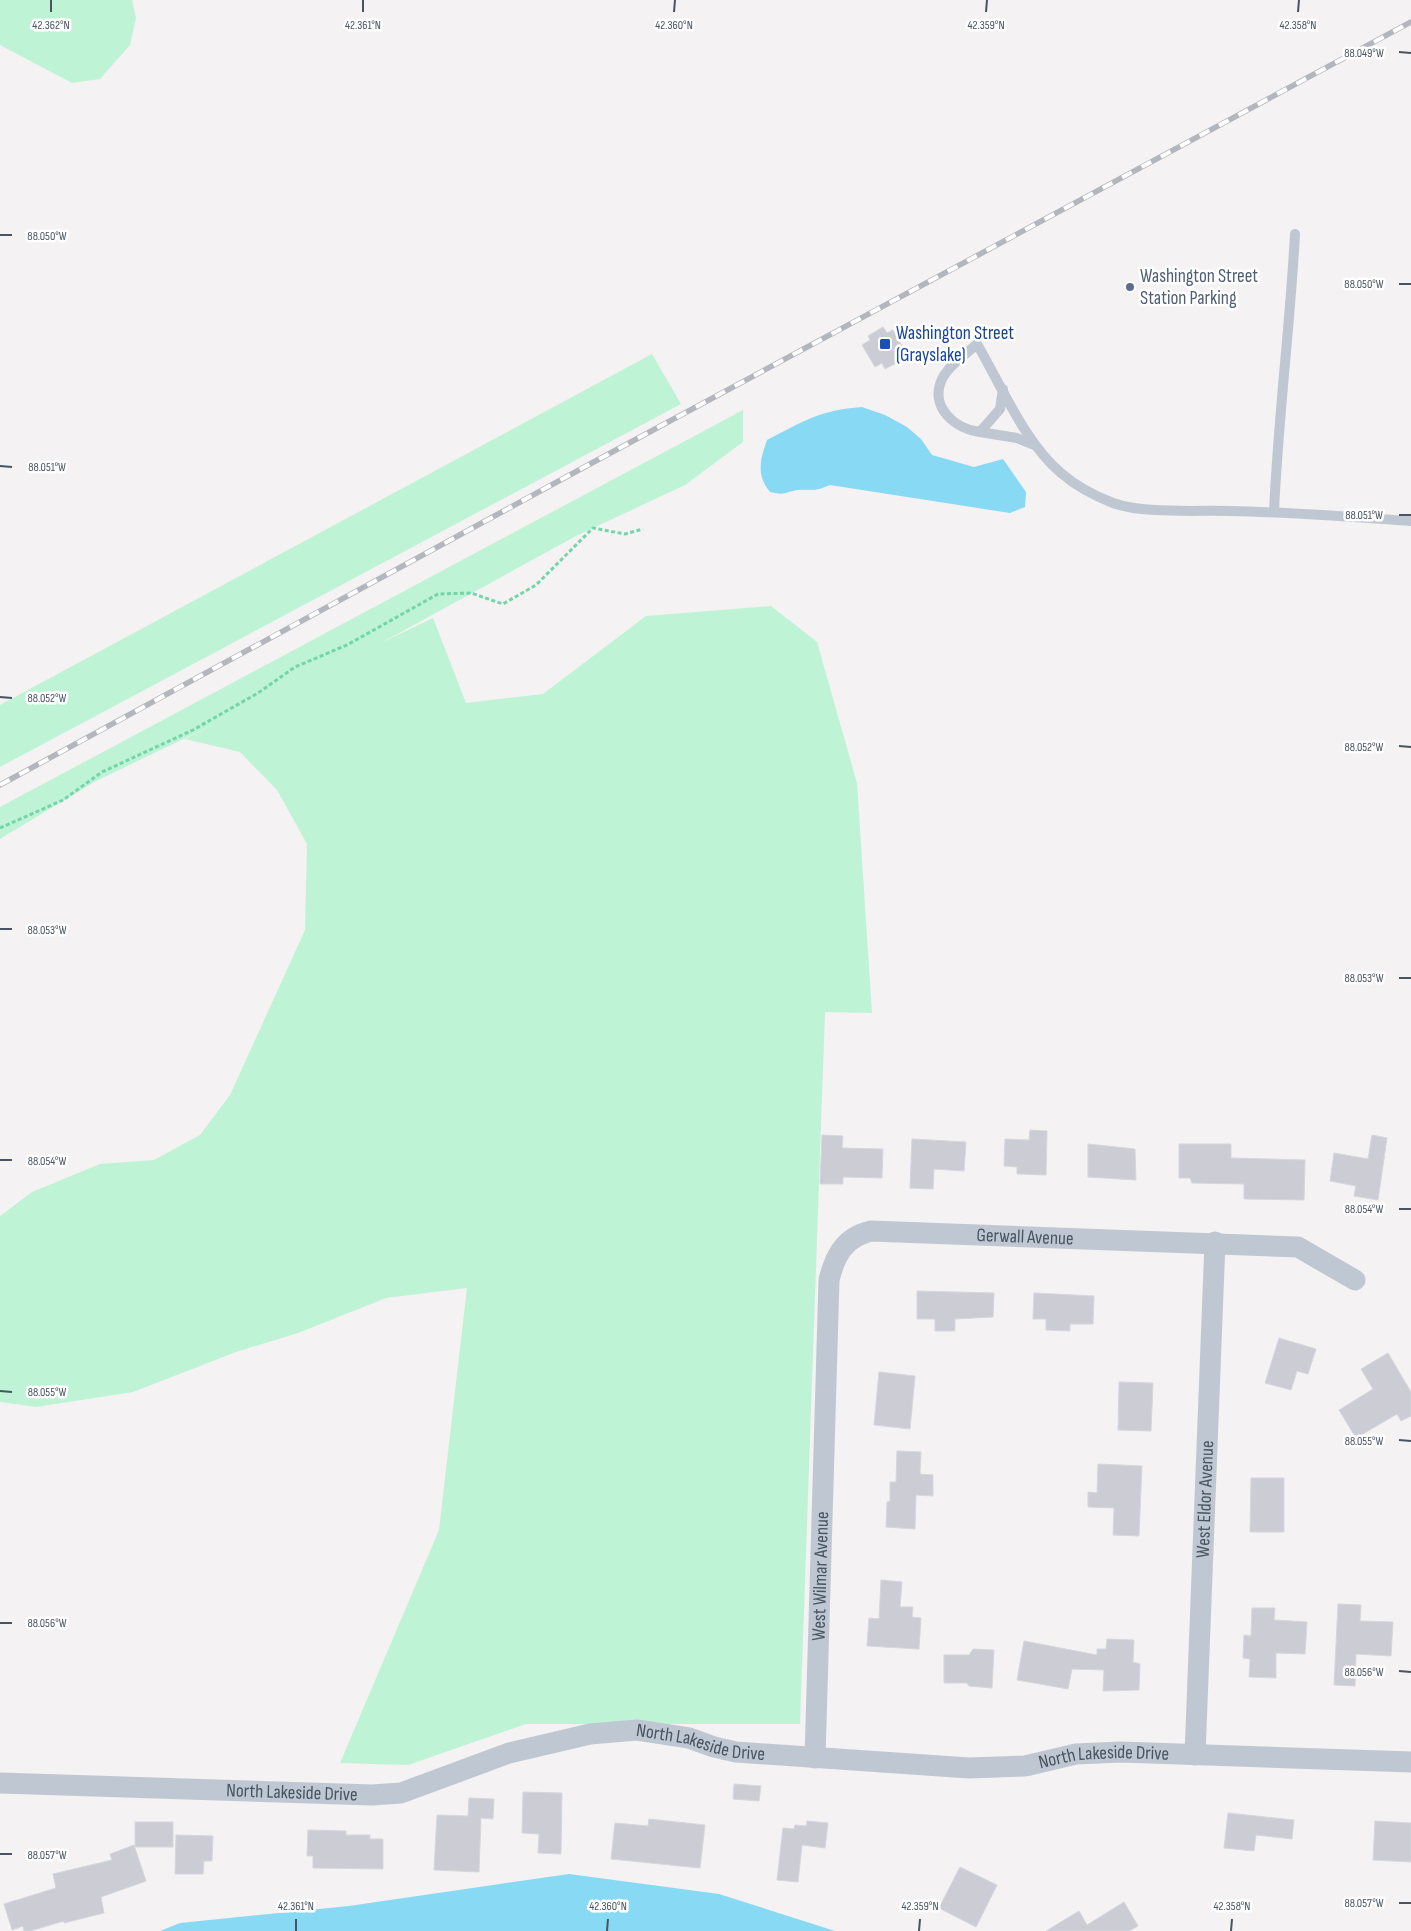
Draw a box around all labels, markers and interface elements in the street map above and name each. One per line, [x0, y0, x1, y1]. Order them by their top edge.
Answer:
text: 42.362°N [32, 18, 70, 33]
text: 42.361°N [345, 18, 381, 33]
text: 42.360°N [655, 18, 693, 33]
text: 42.359°N [967, 18, 1005, 33]
text: 42.358°N [1280, 18, 1316, 33]
text: 88.049°W [1344, 46, 1384, 61]
text: 88.050°W [27, 229, 67, 244]
place label: Washington Street Station Parking [1140, 265, 1258, 310]
text: 88.050°W [1344, 277, 1384, 292]
marker: Washington Street Station Parking [1124, 281, 1136, 293]
place label: Washington Street (Grayslake) [896, 322, 1014, 367]
marker: Washington Street (Grayslake) [878, 337, 892, 351]
text: 88.051°W [28, 460, 66, 475]
text: 88.051°W [1345, 508, 1383, 523]
text: 88.052°W [28, 691, 67, 706]
text: 88.052°W [1345, 740, 1384, 755]
text: 88.053°W [28, 923, 67, 938]
text: 88.053°W [1345, 971, 1384, 986]
text: 88.054°W [28, 1154, 66, 1169]
text: 88.054°W [1345, 1202, 1383, 1217]
street label: Gerwall Avenue [976, 1223, 1074, 1250]
text: 88.055°W [28, 1385, 67, 1400]
text: 88.055°W [1345, 1434, 1384, 1449]
street label: West Eldor Avenue [1191, 1440, 1219, 1558]
street label: West Wilmar Avenue [807, 1511, 834, 1641]
text: 88.056°W [27, 1616, 67, 1631]
text: 88.056°W [1344, 1665, 1384, 1680]
street label: North Lakeside Drive [635, 1719, 766, 1765]
street label: North Lakeside Drive [1036, 1740, 1170, 1774]
street label: North Lakeside Drive [226, 1779, 358, 1806]
text: 88.057°W [27, 1848, 67, 1863]
text: 88.057°W [1344, 1896, 1384, 1911]
text: 42.361°N [278, 1899, 314, 1914]
text: 42.360°N [589, 1899, 627, 1914]
text: 42.359°N [901, 1899, 939, 1914]
text: 42.358°N [1214, 1899, 1250, 1914]

